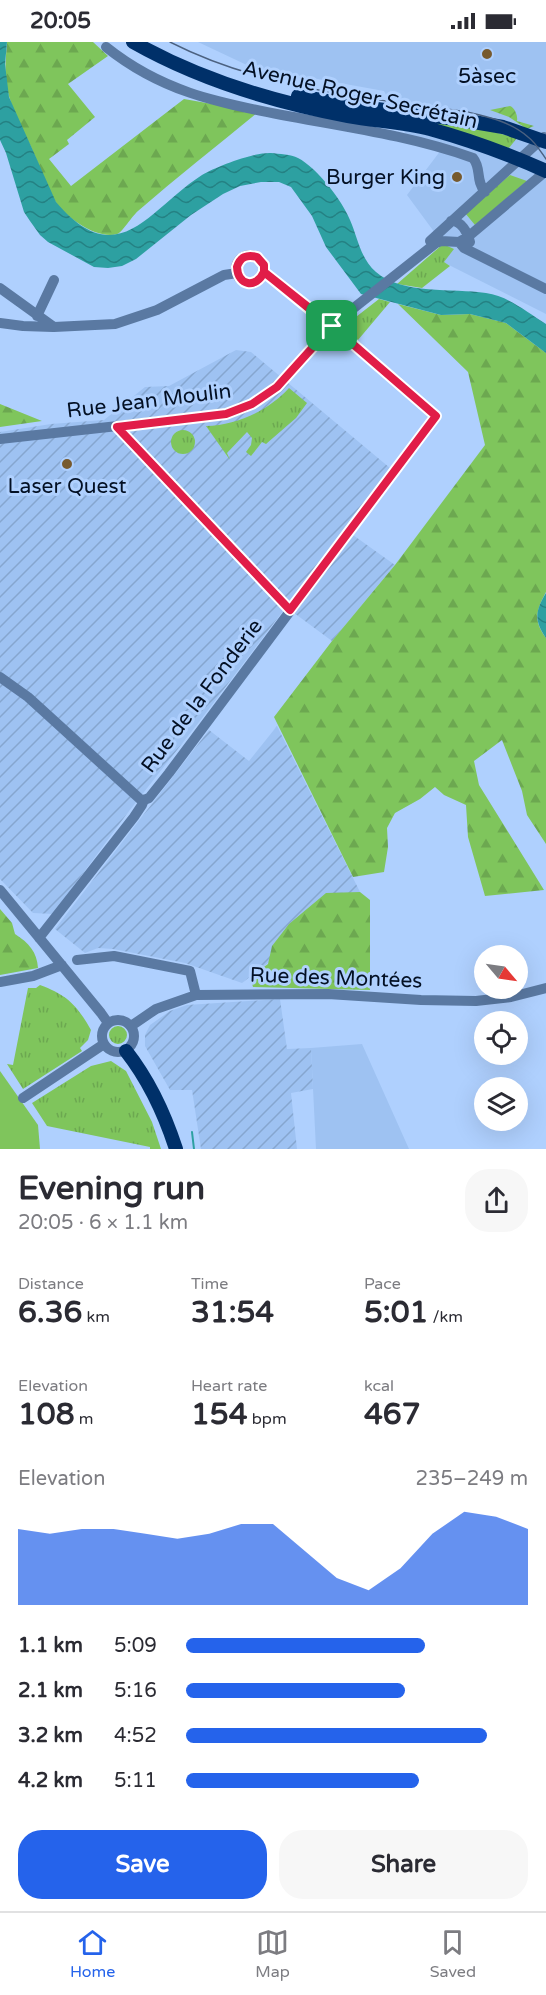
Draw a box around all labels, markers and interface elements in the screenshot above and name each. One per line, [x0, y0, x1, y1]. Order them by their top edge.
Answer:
text: 20:05 [30, 8, 91, 34]
marker: 5àsec [480, 47, 494, 61]
street label: Avenue Roger Secrétain [240, 56, 480, 134]
place label: 5àsec [458, 64, 516, 89]
place label: Burger King [326, 165, 445, 190]
marker: Burger King [450, 170, 464, 184]
pin [306, 300, 357, 351]
icon: arrive [315, 309, 348, 342]
street label: Rue Jean Moulin [65, 379, 233, 423]
marker: Laser Quest [60, 457, 74, 471]
place label: Laser Quest [8, 474, 126, 499]
street label: Rue de la Fonderie [136, 614, 268, 778]
north arrow [474, 945, 528, 999]
map controls [474, 945, 528, 1131]
street label: Rue des Montées [249, 962, 423, 994]
button: locate [474, 1011, 528, 1065]
button: layers [474, 1077, 528, 1131]
text: Evening run [18, 1169, 205, 1208]
button: share [465, 1169, 528, 1232]
text: 20:05 · 6 × 1.1 km [18, 1211, 188, 1235]
text: Distance [18, 1274, 84, 1294]
text: Time [191, 1274, 228, 1294]
text: Pace [364, 1274, 401, 1294]
text: 6.36 [18, 1294, 82, 1331]
text: 31:54 [191, 1294, 274, 1331]
text: 5:01 [364, 1294, 428, 1331]
text: km [82, 1307, 110, 1327]
text: /km [428, 1307, 463, 1327]
text: Elevation [18, 1376, 88, 1396]
text: Heart rate [191, 1376, 267, 1396]
text: kcal [364, 1376, 394, 1396]
text: 108 [18, 1396, 75, 1433]
text: 154 [191, 1396, 248, 1433]
text: 467 [364, 1396, 421, 1433]
text: m [75, 1409, 93, 1429]
text: bpm [248, 1409, 287, 1429]
text: Elevation [18, 1467, 105, 1491]
text: 235–249 m [415, 1467, 528, 1491]
text: 1.1 km [18, 1634, 83, 1658]
text: 5:09 [114, 1634, 157, 1658]
text: 2.1 km [18, 1679, 83, 1703]
text: 5:16 [114, 1679, 157, 1703]
text: 3.2 km [18, 1724, 83, 1748]
text: 4:52 [114, 1724, 157, 1748]
text: 4.2 km [18, 1769, 83, 1793]
text: 5:11 [114, 1769, 157, 1793]
button: Save [18, 1830, 267, 1899]
button: Share [279, 1830, 528, 1899]
tab: Home [70, 1926, 115, 1982]
tab: Map [255, 1926, 290, 1982]
tab: Saved [430, 1926, 476, 1982]

